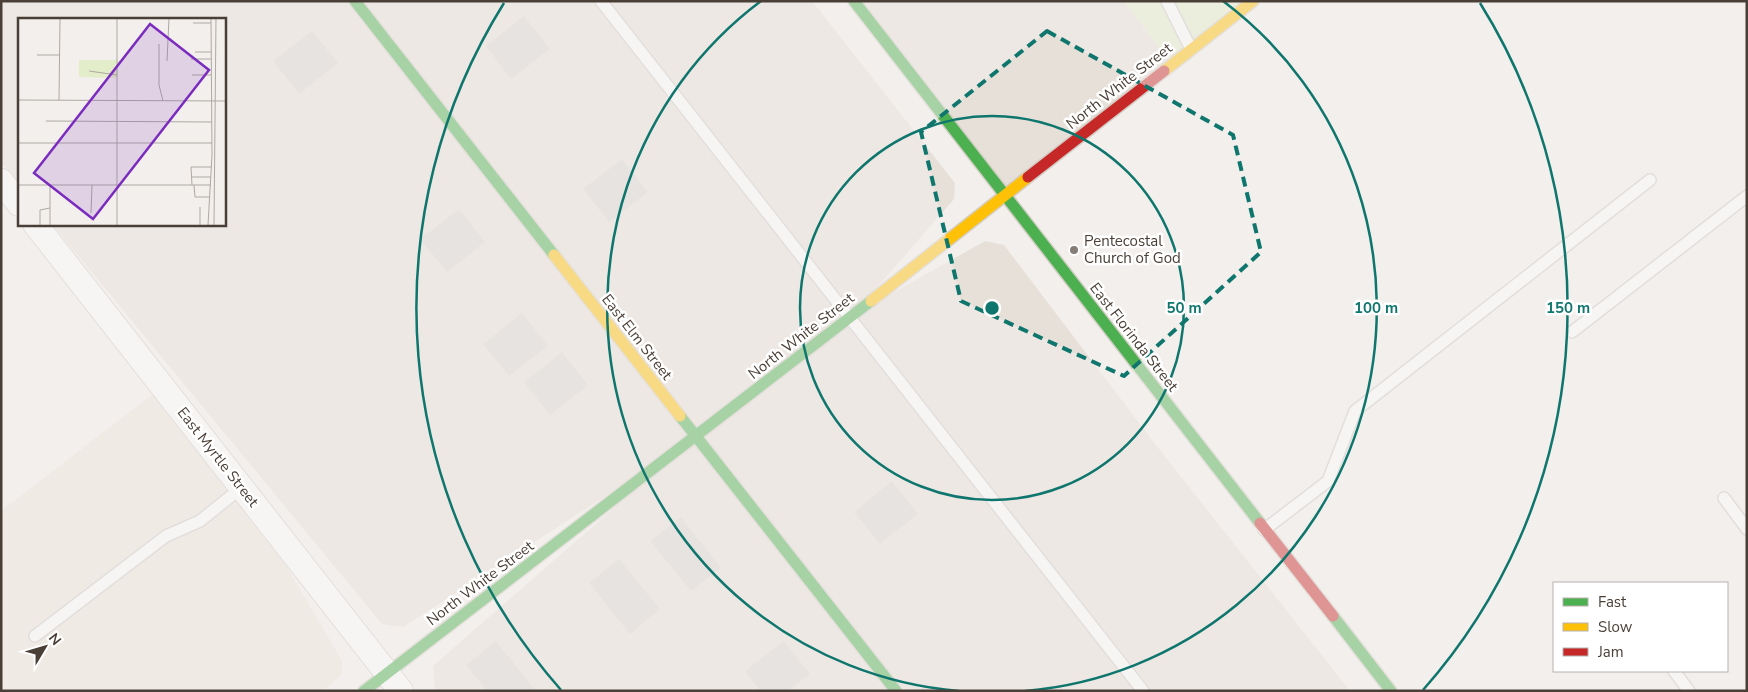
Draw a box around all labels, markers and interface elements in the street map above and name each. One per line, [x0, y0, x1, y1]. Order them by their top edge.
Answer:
inset map [18, 18, 225, 225]
street label: North White Street [1062, 38, 1177, 134]
place label: Pentecostal Church of God [1084, 231, 1181, 268]
marker: Pentecostal Church of God [1068, 244, 1080, 256]
street label: East Florinda Street [1085, 279, 1183, 396]
street label: North White Street [744, 288, 859, 384]
street label: East Elm Street [597, 290, 677, 385]
text: 50 m [1166, 298, 1202, 318]
text: 100 m [1354, 298, 1398, 318]
text: 150 m [1546, 298, 1590, 318]
centre of rings [983, 299, 1001, 317]
street label: East Myrtle Street [173, 403, 264, 512]
street label: North White Street [422, 536, 538, 630]
legend [1553, 582, 1728, 672]
text: Fast [1598, 592, 1627, 612]
text: Slow [1598, 617, 1633, 637]
north arrow [20, 622, 70, 672]
text: N [44, 629, 66, 649]
text: Jam [1597, 642, 1624, 662]

